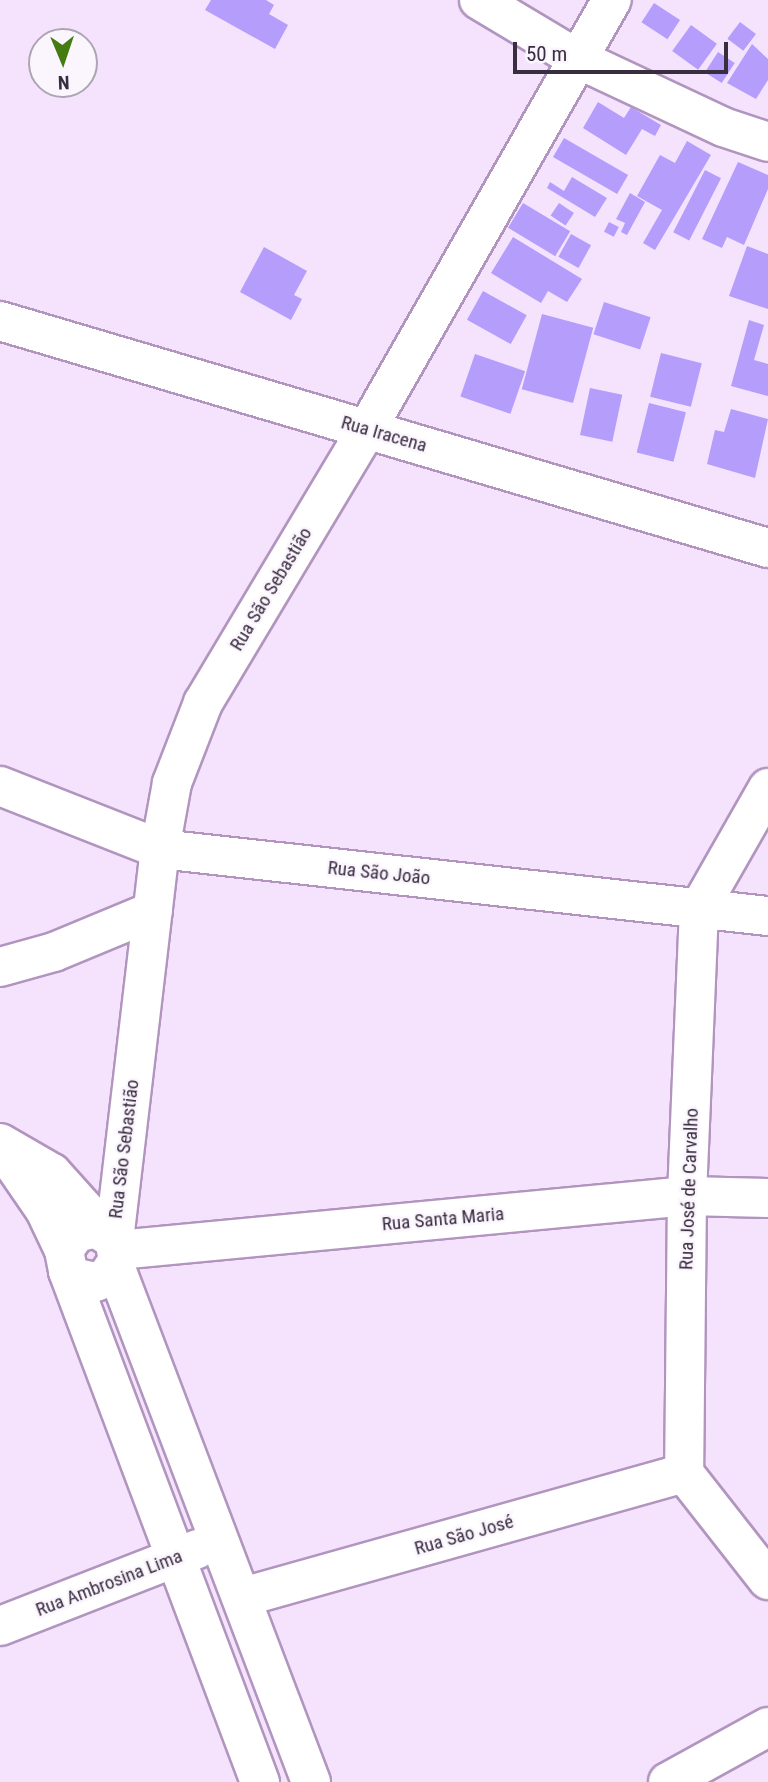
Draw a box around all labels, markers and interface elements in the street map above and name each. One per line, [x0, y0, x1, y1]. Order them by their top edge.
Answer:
north arrow [28, 28, 98, 98]
scale bar [516, 28, 731, 72]
text: 50 m [526, 42, 567, 66]
text: N [57, 71, 70, 94]
street label: Rua Iracena [339, 411, 429, 457]
street label: Rua São Sebastião [225, 523, 317, 655]
street label: Rua São João [327, 856, 431, 890]
street label: Rua São Sebastião [104, 1078, 144, 1220]
street label: Rua José de Carvalho [675, 1108, 703, 1270]
street label: Rua Santa Maria [381, 1202, 505, 1236]
street label: Rua São José [412, 1510, 516, 1560]
street label: Rua Ambrosina Lima [33, 1545, 185, 1621]

